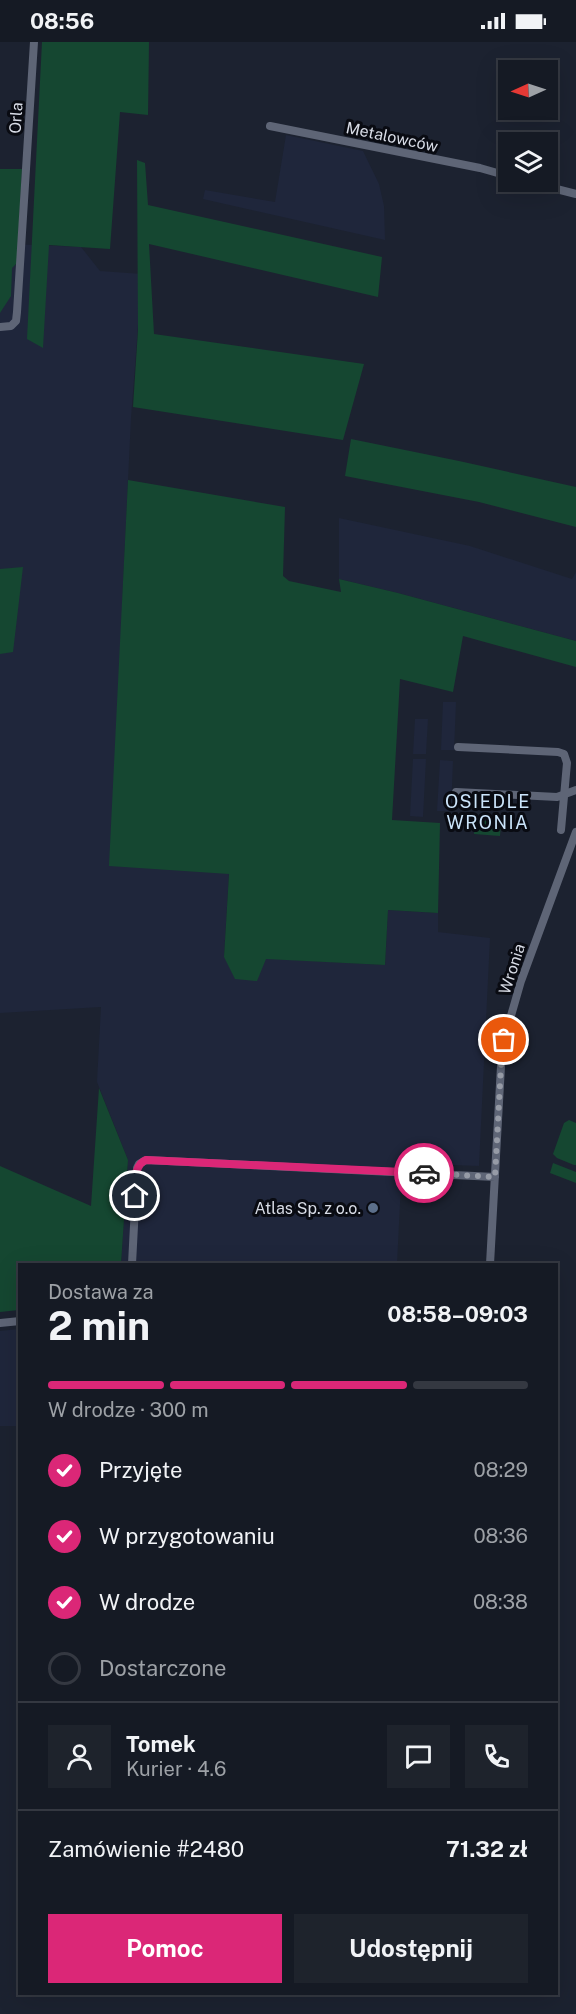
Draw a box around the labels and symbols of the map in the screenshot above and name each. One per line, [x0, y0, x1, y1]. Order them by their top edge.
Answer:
north arrow [498, 60, 558, 120]
street label: Orla [5, 102, 27, 134]
street label: Metalowców [344, 118, 440, 156]
district label: OSIEDLE WRONIA [445, 791, 531, 833]
street label: Wronia [495, 941, 529, 997]
pin [478, 1014, 529, 1065]
courier [394, 1143, 454, 1203]
pin [109, 1170, 160, 1221]
place label: Atlas Sp. z o.o. [255, 1199, 361, 1218]
marker: Atlas Sp. z o.o. [366, 1201, 380, 1215]

